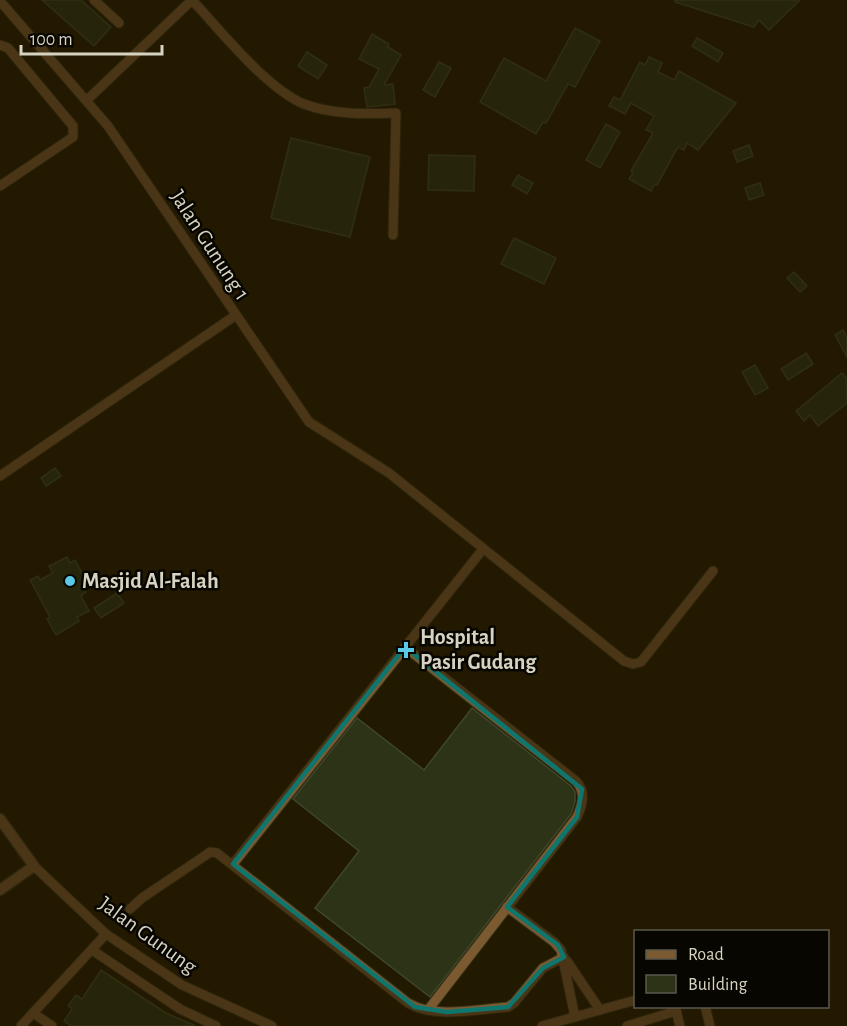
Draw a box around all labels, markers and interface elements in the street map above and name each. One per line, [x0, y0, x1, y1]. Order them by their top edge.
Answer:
scale bar [21, 18, 162, 56]
text: 100 m [30, 31, 73, 49]
street label: Jalan Gunung 1 [166, 186, 254, 304]
place label: Masjid Al-Falah [82, 570, 219, 593]
marker: Masjid Al-Falah [63, 574, 77, 588]
place label: Hospital Pasir Gudang [420, 626, 537, 673]
marker: Hospital Pasir Gudang [397, 641, 415, 659]
street label: Jalan Gunung [95, 892, 201, 978]
legend [634, 930, 829, 1008]
text: Road [688, 946, 724, 964]
text: Building [688, 976, 748, 994]

